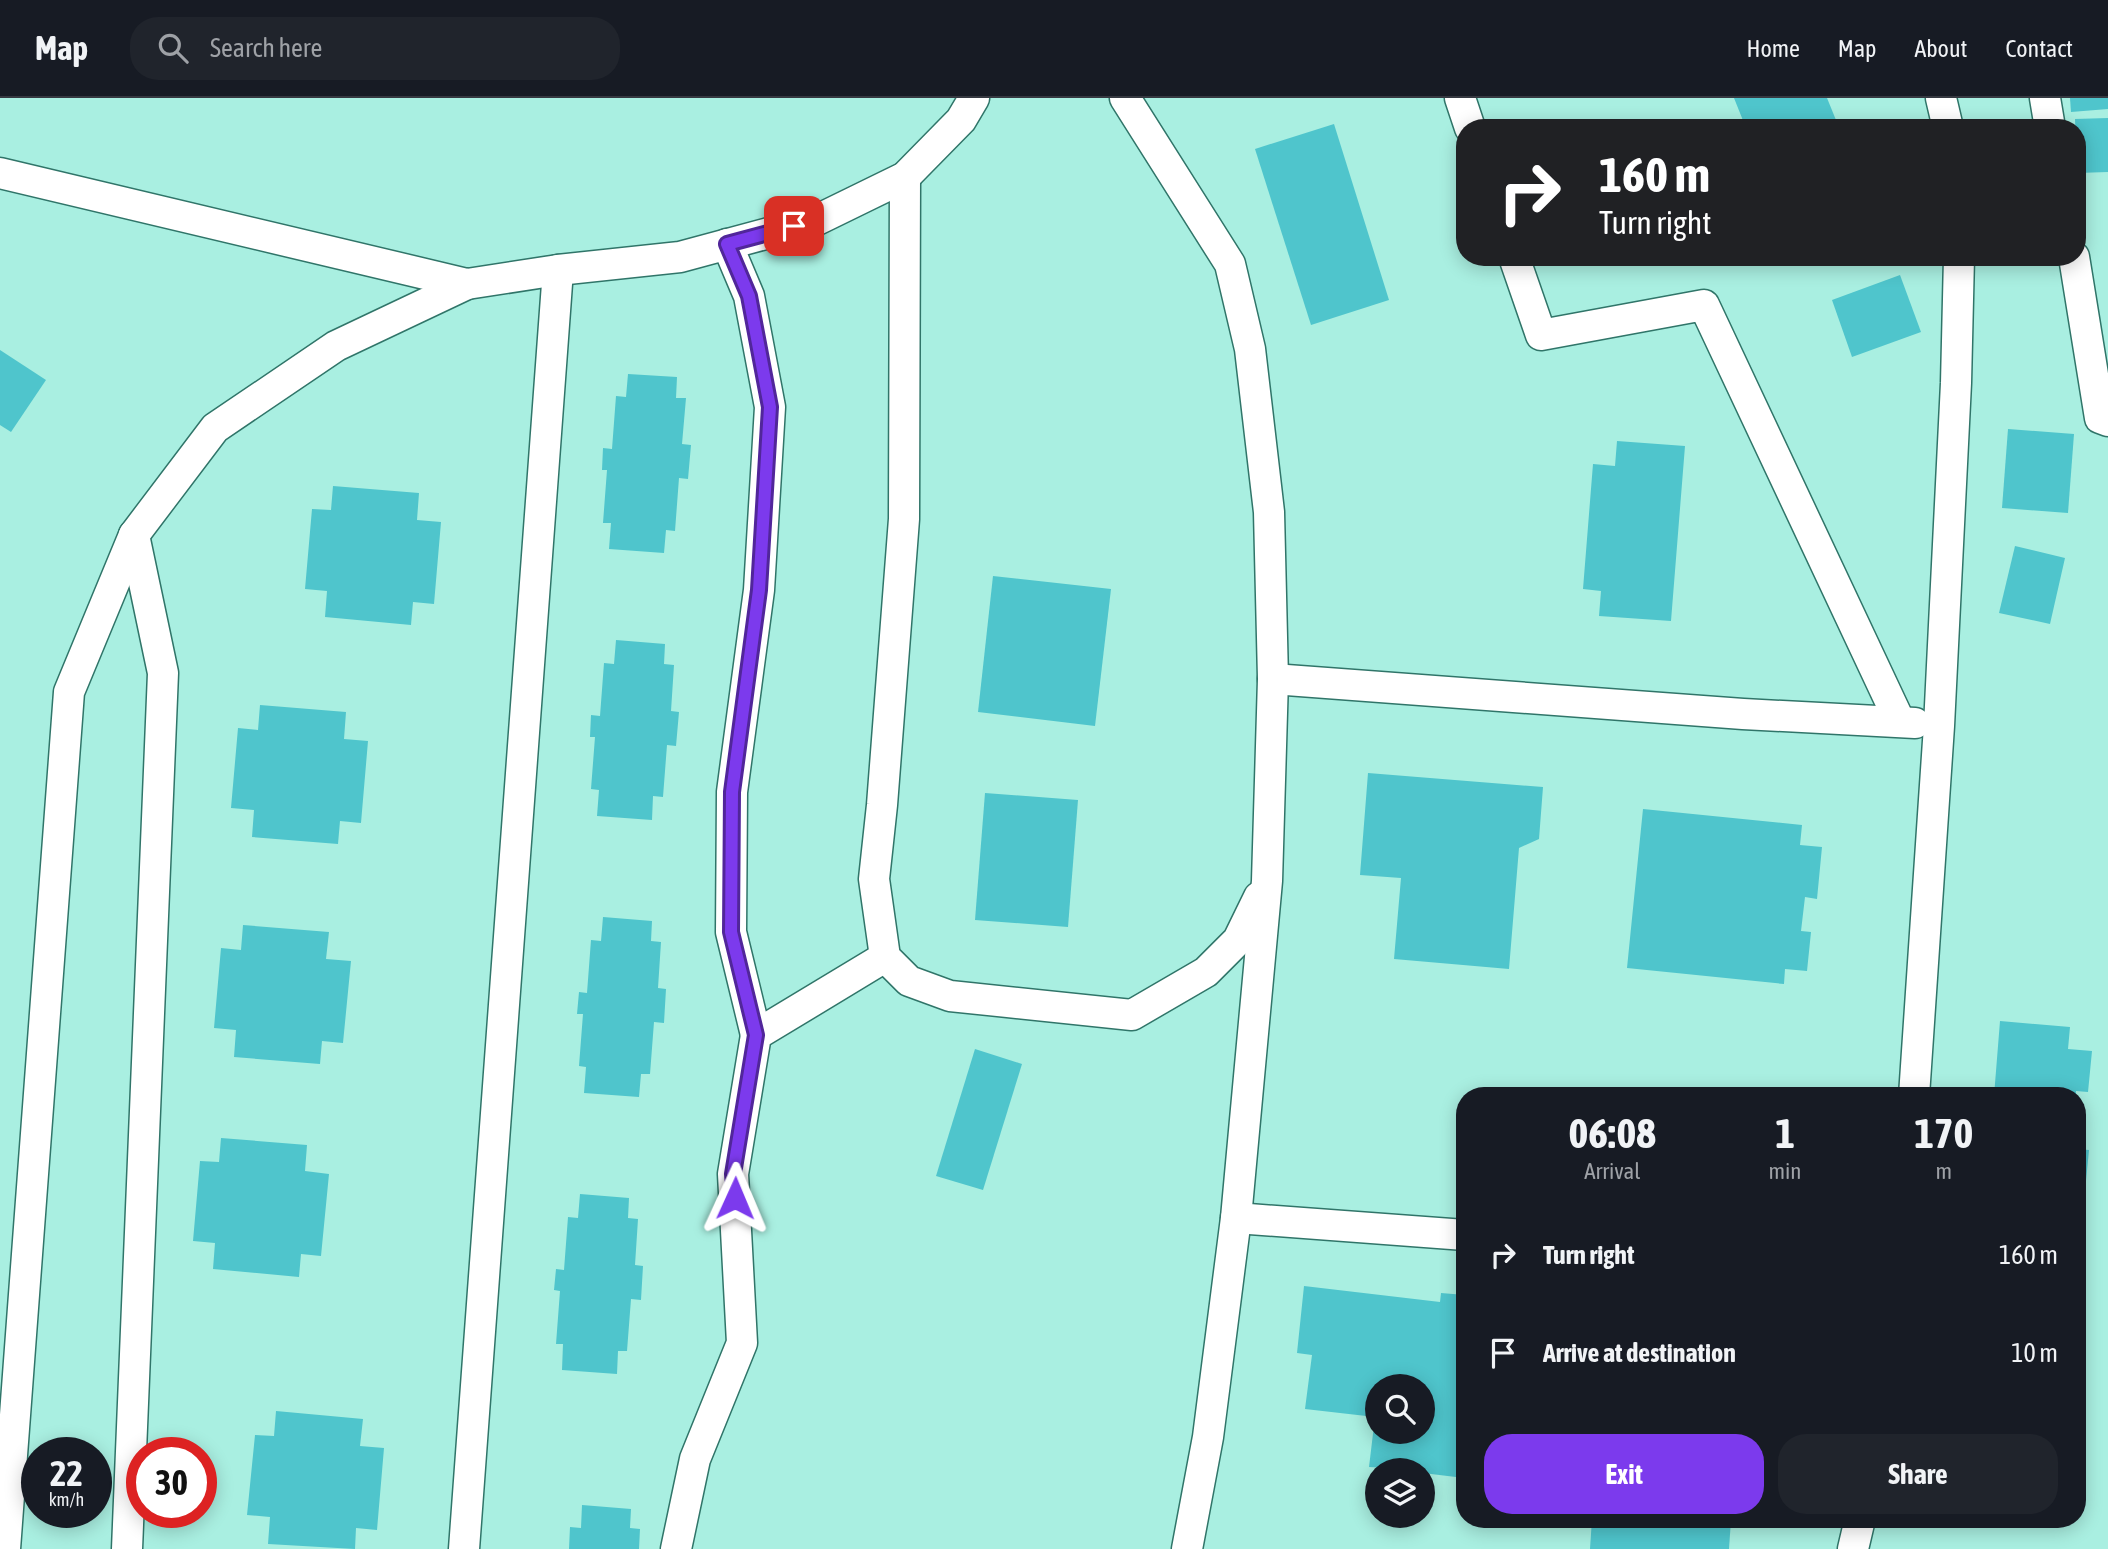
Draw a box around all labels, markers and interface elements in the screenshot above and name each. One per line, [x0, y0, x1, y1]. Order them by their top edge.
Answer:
search box [130, 17, 620, 80]
text: Map [35, 29, 88, 67]
icon: search [154, 29, 192, 67]
text: Search here [210, 33, 322, 63]
text: Home [1746, 35, 1800, 62]
text: Map [1838, 35, 1876, 62]
text: About [1914, 35, 1967, 62]
text: Contact [2005, 35, 2073, 62]
text: 160 m [1599, 146, 1710, 202]
icon: right [1484, 147, 1575, 238]
pin [764, 196, 824, 256]
text: Turn right [1599, 204, 1712, 241]
icon: arrive [775, 207, 813, 245]
text: 06:08 [1569, 1109, 1656, 1157]
text: 1 [1775, 1109, 1795, 1157]
text: 170 [1914, 1109, 1973, 1157]
text: Arrival [1584, 1158, 1640, 1184]
text: min [1769, 1158, 1802, 1184]
text: m [1935, 1158, 1952, 1184]
position arrow [698, 1161, 772, 1235]
icon: right [1484, 1236, 1522, 1274]
text: Turn right [1543, 1240, 1634, 1270]
text: 160 m [1999, 1240, 2058, 1270]
icon: arrive [1484, 1334, 1522, 1372]
text: Arrive at destination [1543, 1338, 1736, 1368]
text: 10 m [2011, 1338, 2058, 1368]
map controls [1365, 1374, 1435, 1528]
button: search [1365, 1374, 1435, 1444]
button: Exit [1484, 1434, 1764, 1514]
button: Share [1778, 1434, 2058, 1514]
speed limit sign: 30 [126, 1437, 217, 1528]
text: 22 [50, 1453, 83, 1493]
button: layers [1365, 1458, 1435, 1528]
text: km/h [49, 1489, 84, 1510]

